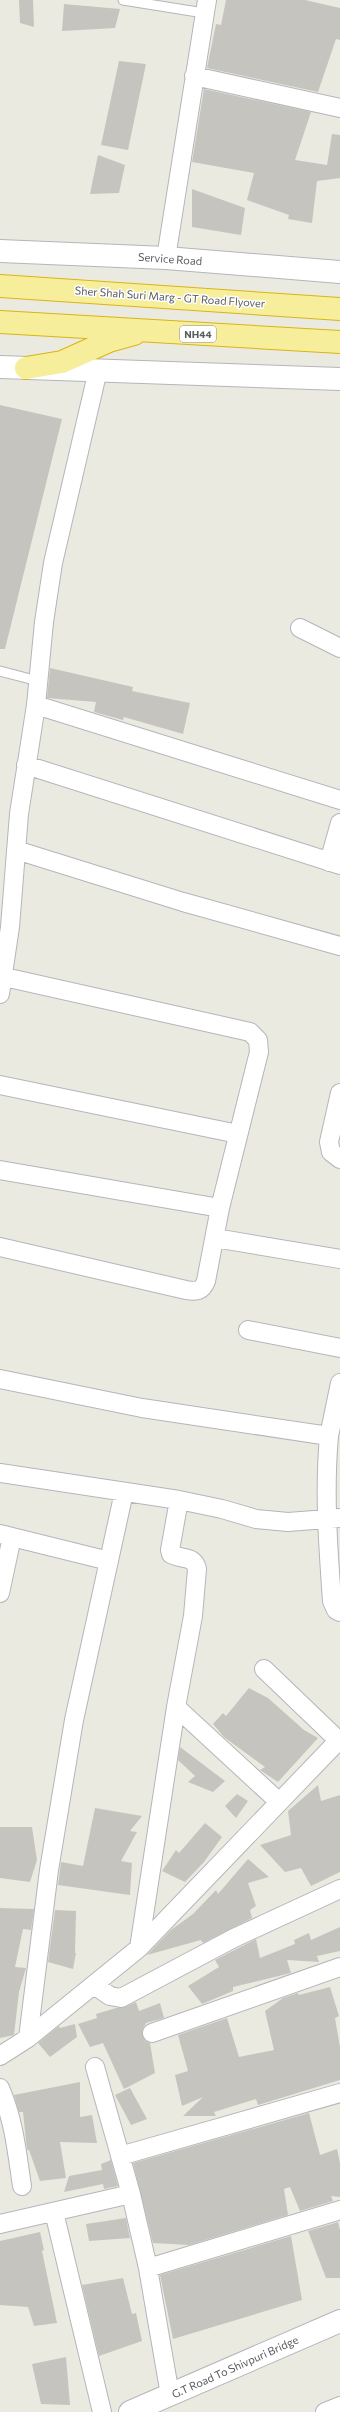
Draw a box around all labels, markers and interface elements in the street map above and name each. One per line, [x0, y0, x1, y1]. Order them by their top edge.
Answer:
street label: Service Road [138, 250, 202, 267]
street label: Sher Shah Suri Marg - GT Road Flyover [74, 283, 266, 310]
road number: NH44 [180, 326, 216, 342]
street label: G.T Road To Shivpuri Bridge [169, 2333, 300, 2400]

